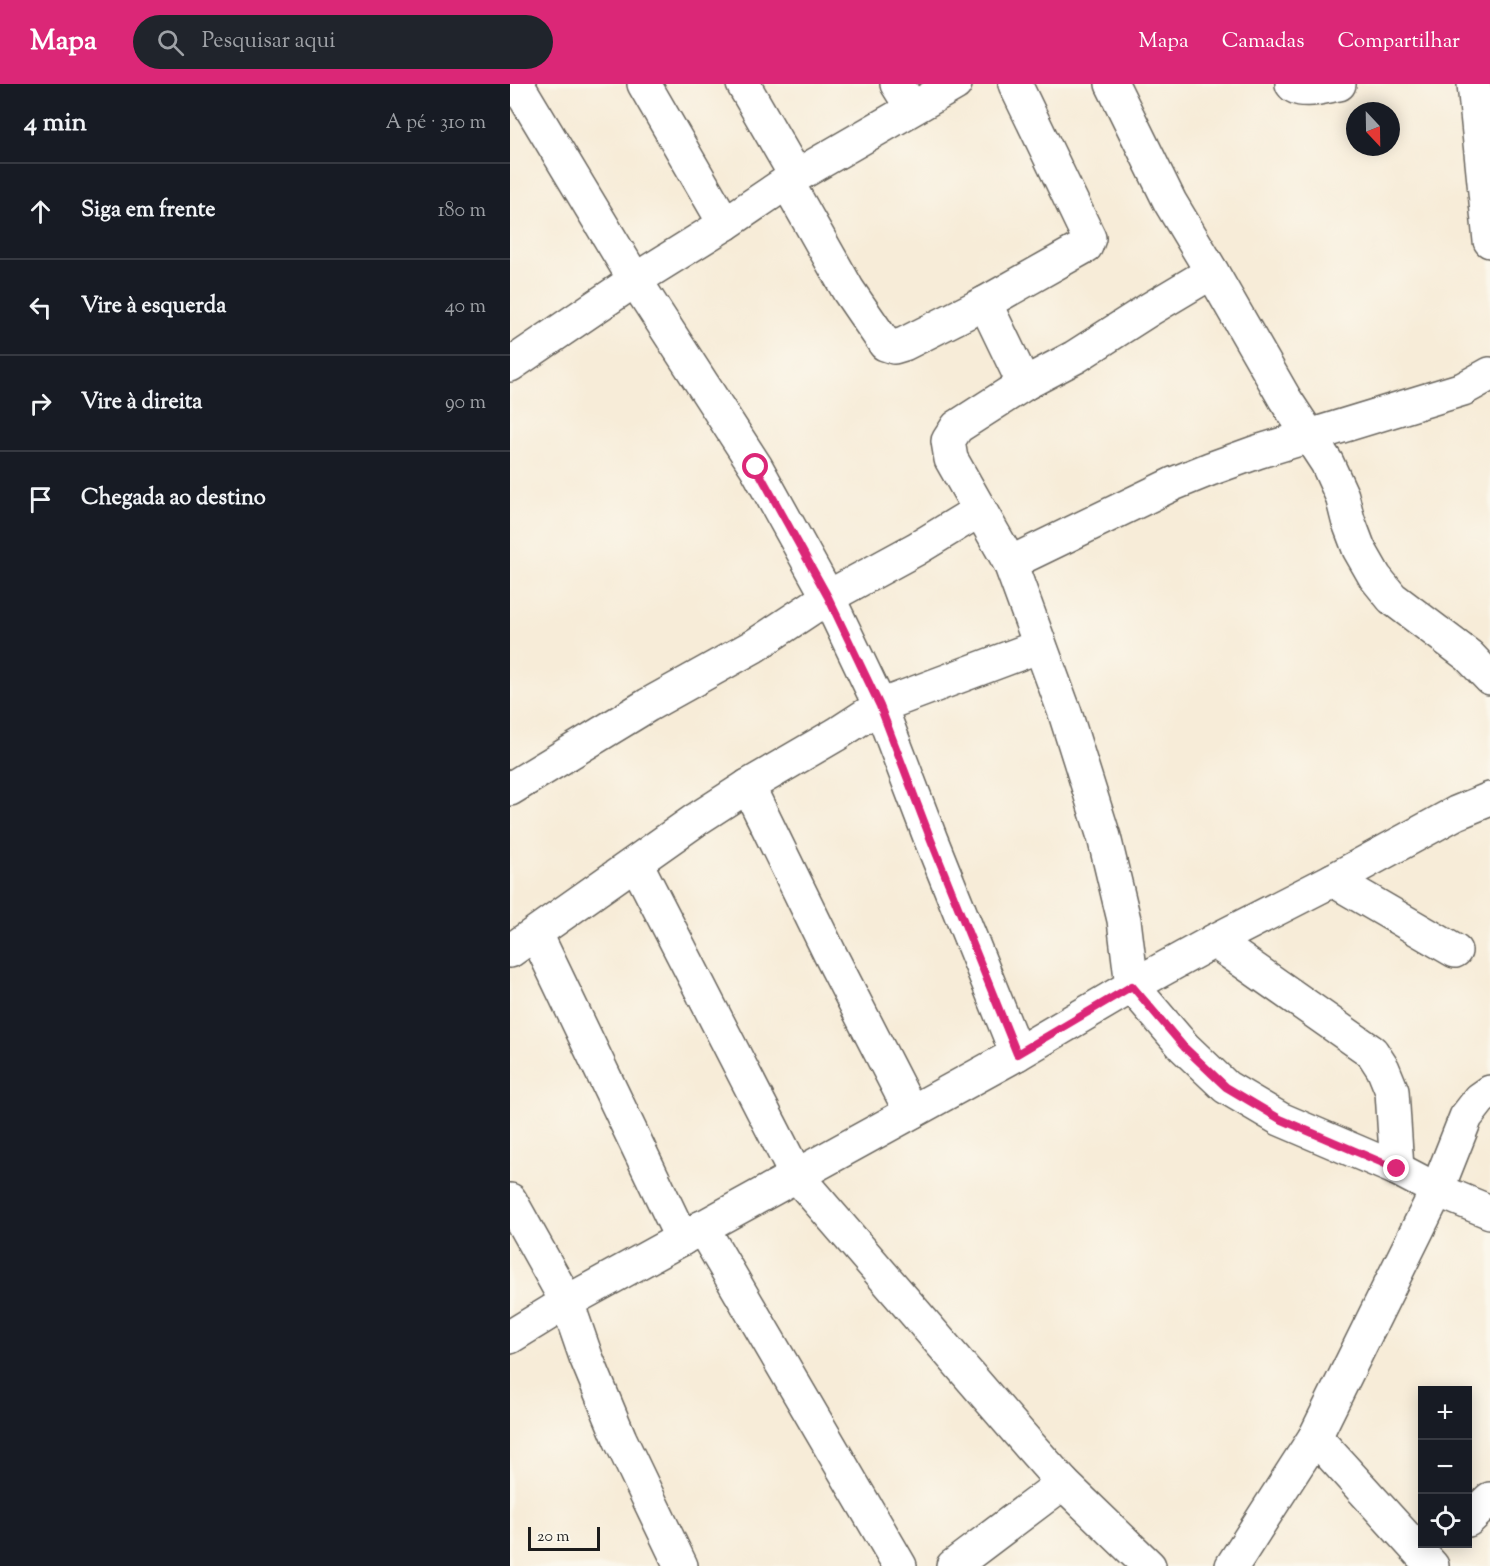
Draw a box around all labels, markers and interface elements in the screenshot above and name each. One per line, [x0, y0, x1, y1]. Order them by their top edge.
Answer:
search box [133, 15, 553, 69]
text: Mapa [30, 22, 97, 62]
icon: search [154, 26, 187, 59]
text: Pesquisar aqui [202, 26, 335, 58]
text: Mapa [1139, 27, 1189, 57]
text: Camadas [1222, 27, 1305, 57]
text: Compartilhar [1338, 27, 1460, 57]
north arrow [1346, 102, 1400, 156]
text: 4 min [24, 105, 87, 142]
text: A pé · 310 m [385, 109, 486, 138]
icon: ahead [24, 195, 57, 228]
text: Siga em frente [81, 195, 216, 227]
text: 180 m [438, 197, 486, 226]
icon: left [24, 291, 57, 324]
text: Vire à esquerda [81, 291, 226, 323]
text: 40 m [445, 293, 486, 322]
icon: right [24, 387, 57, 420]
text: Vire à direita [81, 387, 203, 419]
text: 90 m [445, 389, 486, 418]
route start [742, 453, 768, 479]
icon: arrive [24, 483, 57, 516]
text: Chegada ao destino [81, 483, 266, 515]
route end [1383, 1155, 1409, 1181]
map controls [1418, 1386, 1472, 1548]
button: + [1418, 1386, 1472, 1440]
button: − [1418, 1440, 1472, 1494]
button: locate [1418, 1494, 1472, 1548]
scale bar [528, 1524, 600, 1552]
text: 20 m [537, 1526, 570, 1549]

